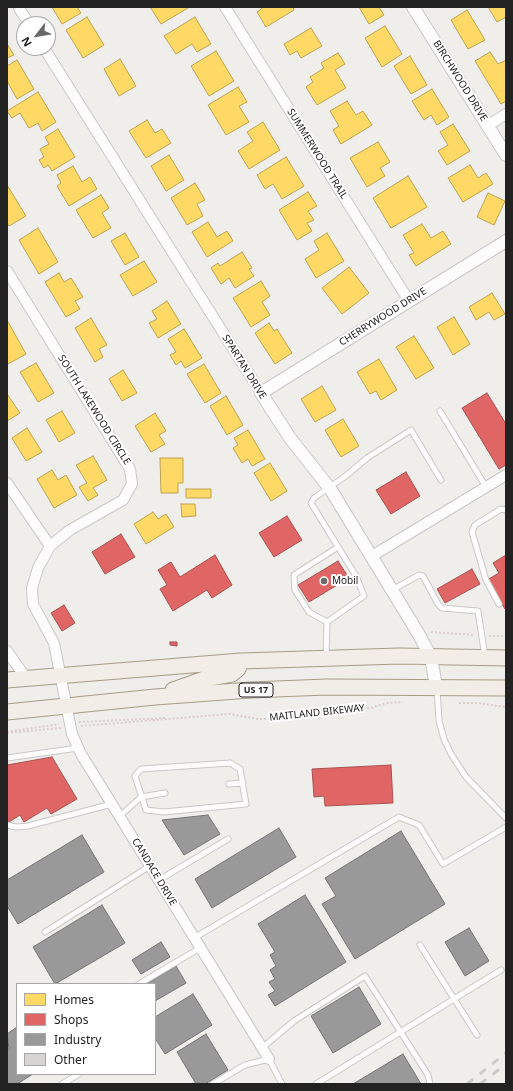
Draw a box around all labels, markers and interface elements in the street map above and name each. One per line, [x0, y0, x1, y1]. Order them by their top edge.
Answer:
north arrow [16, 16, 56, 56]
text: N [17, 34, 35, 50]
street label: BIRCHWOOD DRIVE [430, 38, 490, 124]
street label: SUMMERWOOD TRAIL [284, 107, 350, 201]
street label: CHERRYWOOD DRIVE [337, 285, 429, 349]
street label: SPARTAN DRIVE [219, 333, 269, 401]
street label: SOUTH LAKEWOOD CIRCLE [55, 353, 133, 467]
place label: Mobil [332, 575, 358, 587]
marker: Mobil [319, 576, 329, 586]
road number: US 17 [239, 683, 273, 697]
street label: MAITLAND BIKEWAY [269, 702, 365, 724]
street label: CANDACE DRIVE [129, 836, 179, 908]
legend [16, 983, 156, 1075]
text: Homes [54, 991, 94, 1008]
text: Shops [54, 1011, 88, 1028]
text: Industry [54, 1031, 101, 1048]
text: Other [54, 1051, 87, 1068]

